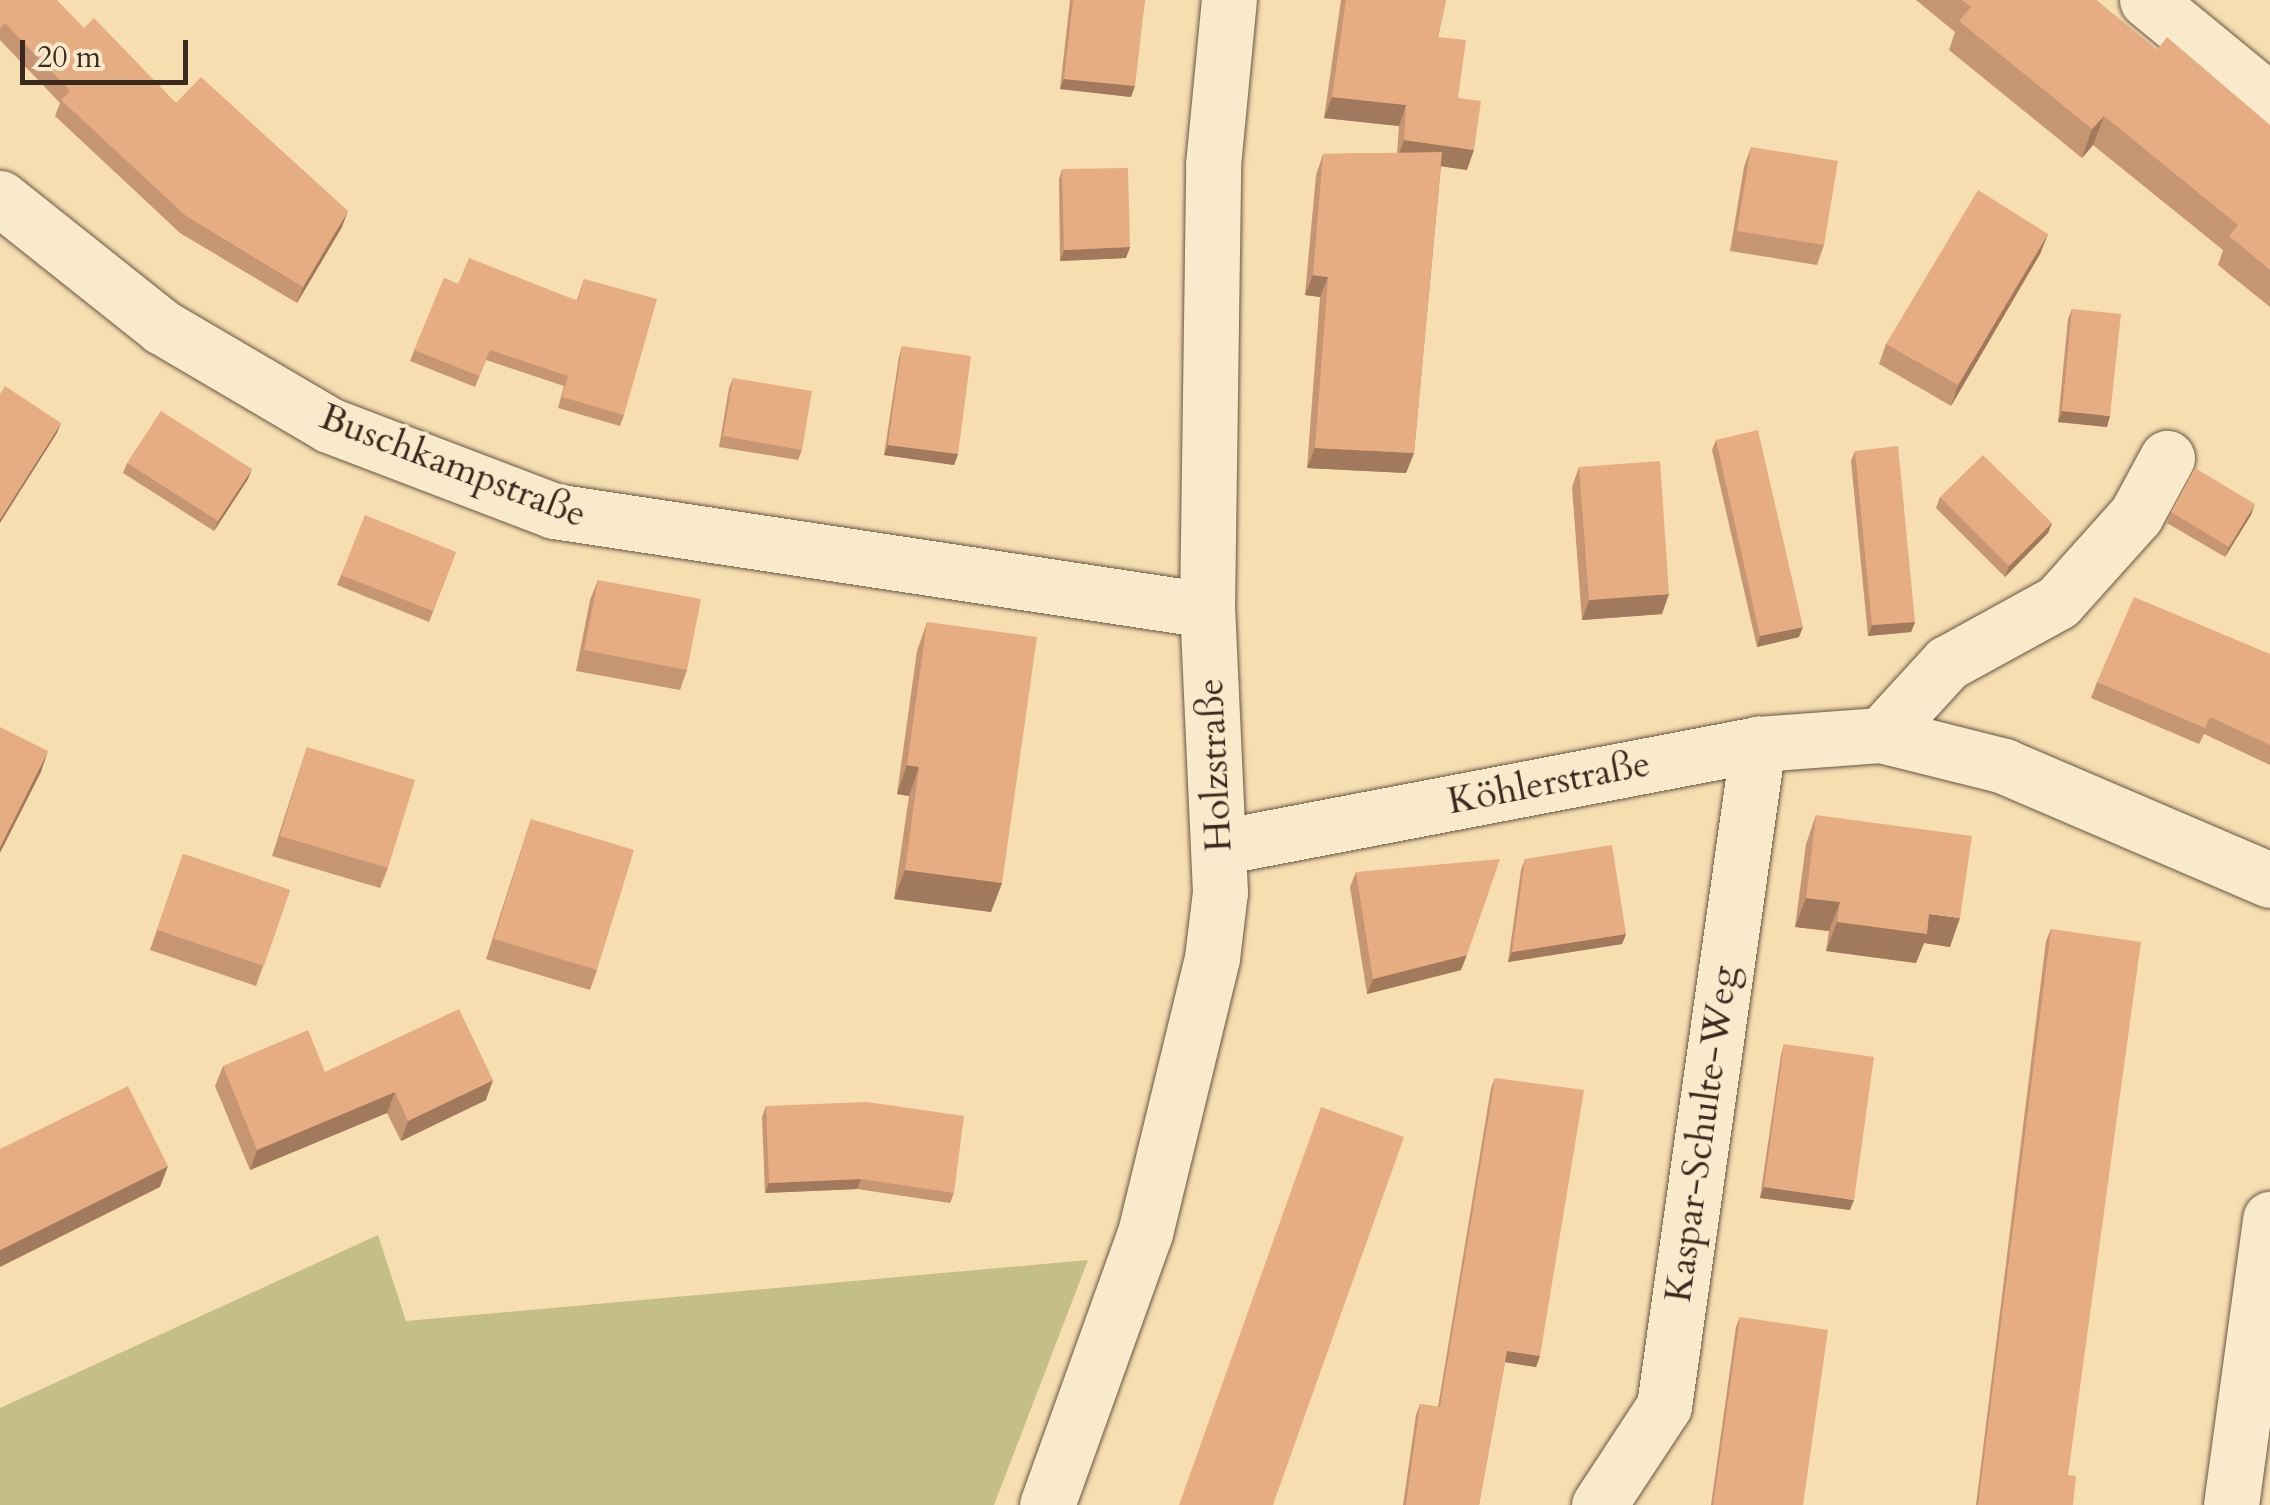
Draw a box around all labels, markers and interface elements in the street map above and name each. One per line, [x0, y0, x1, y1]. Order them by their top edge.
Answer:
scale bar [25, 20, 192, 82]
text: 20 m [37, 37, 101, 78]
street label: Buschkampstraße [313, 394, 593, 538]
street label: Holzstraße [1188, 677, 1242, 853]
street label: Köhlerstraße [1444, 741, 1654, 825]
street label: Kaspar-Schulte-Weg [1656, 963, 1748, 1305]

